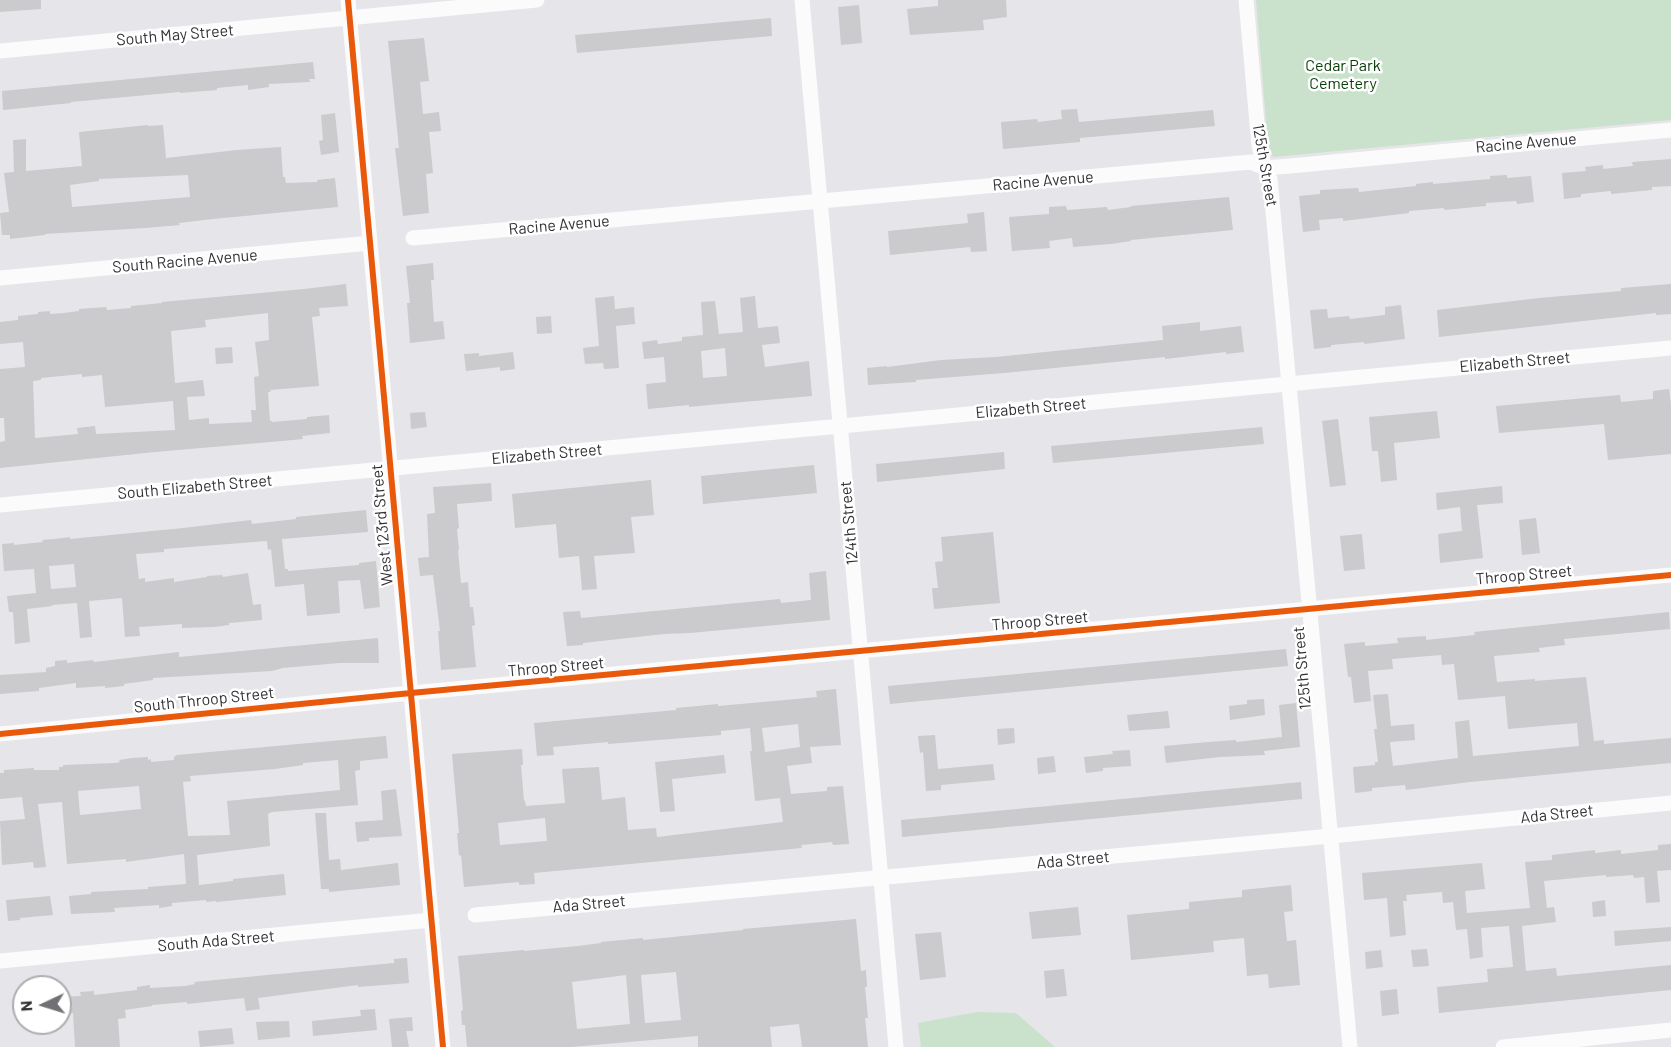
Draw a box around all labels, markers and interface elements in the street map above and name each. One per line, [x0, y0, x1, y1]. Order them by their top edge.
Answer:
street label: South May Street [115, 20, 235, 50]
park label: Cedar Park Cemetery [1305, 56, 1381, 94]
street label: 125th Street [1248, 122, 1282, 208]
street label: Racine Avenue [1475, 129, 1577, 157]
street label: Racine Avenue [992, 167, 1094, 195]
street label: Racine Avenue [508, 211, 610, 239]
street label: South Racine Avenue [112, 245, 258, 277]
street label: Elizabeth Street [1459, 348, 1571, 376]
street label: Elizabeth Street [975, 394, 1087, 422]
street label: Elizabeth Street [491, 440, 603, 468]
street label: West 123rd Street [367, 463, 397, 587]
street label: South Elizabeth Street [117, 471, 273, 503]
street label: 124th Street [836, 480, 862, 566]
street label: Throop Street [1475, 561, 1573, 589]
street label: Throop Street [991, 607, 1089, 635]
street label: 125th Street [1289, 625, 1315, 711]
street label: Throop Street [507, 653, 605, 681]
street label: South Throop Street [133, 683, 275, 717]
street label: Ada Street [1520, 801, 1594, 827]
street label: Ada Street [1036, 847, 1110, 873]
street label: Ada Street [552, 891, 626, 917]
street label: South Ada Street [157, 926, 275, 956]
north arrow [12, 975, 72, 1035]
text: N [16, 1000, 35, 1012]

